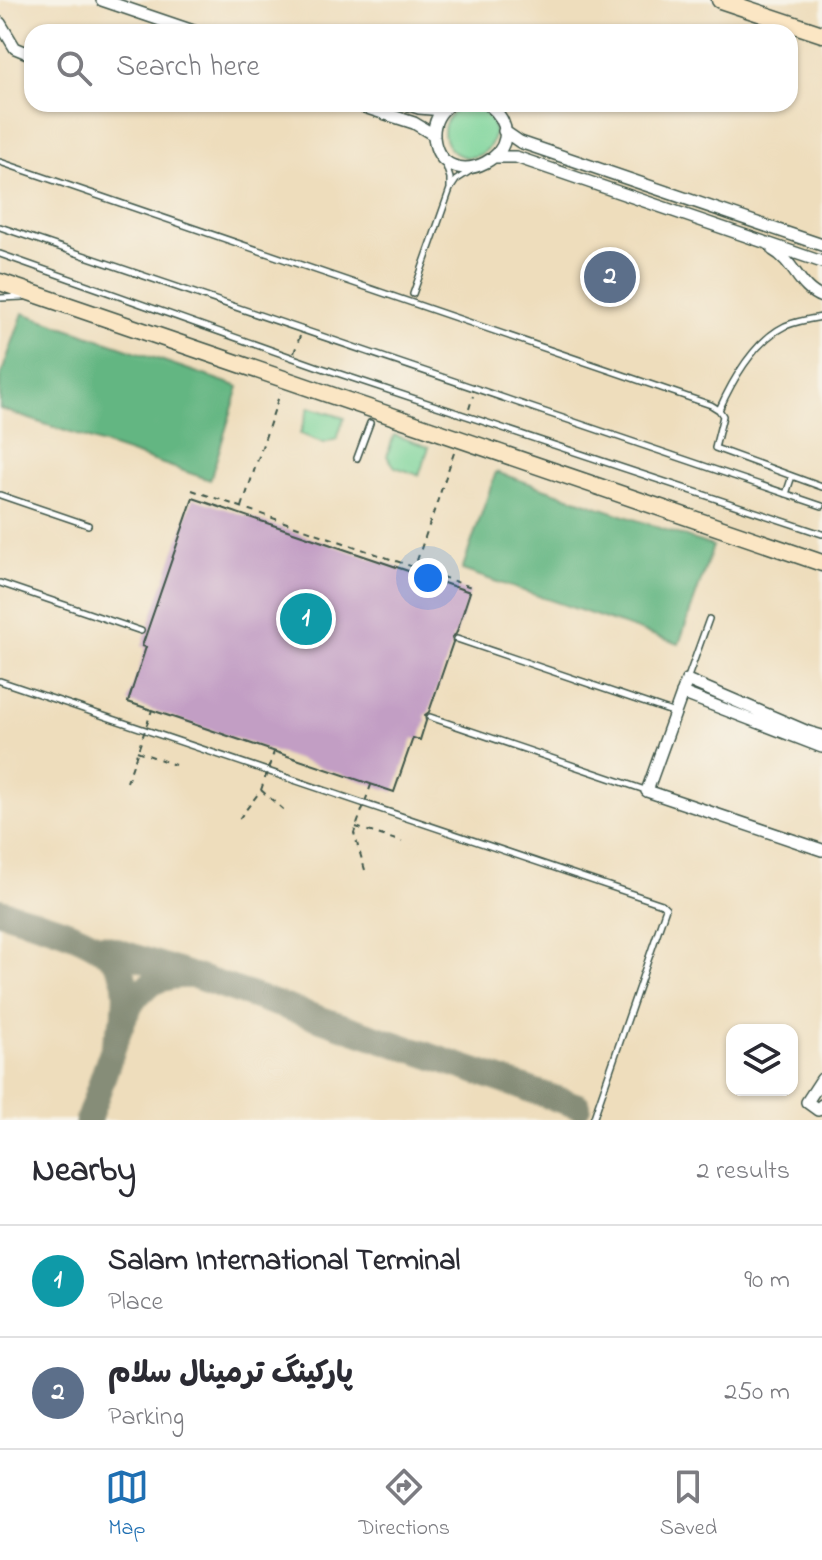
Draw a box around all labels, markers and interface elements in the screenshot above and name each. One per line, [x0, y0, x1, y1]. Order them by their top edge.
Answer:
search box [24, 24, 798, 112]
icon: search [52, 46, 96, 90]
text: Search here [116, 46, 260, 90]
pin: 2 [584, 247, 636, 307]
your location [408, 558, 448, 598]
pin: 1 [280, 589, 332, 649]
map controls [726, 1024, 798, 1096]
button: layers [726, 1024, 798, 1096]
text: Nearby [32, 1147, 136, 1197]
text: 2 results [697, 1153, 790, 1191]
text: Salam International Terminal [108, 1240, 460, 1284]
text: 1 [54, 1262, 62, 1300]
text: 90 m [744, 1262, 790, 1300]
text: Place [108, 1284, 163, 1322]
text: پارکینگ ترمینال سلام [108, 1353, 353, 1397]
text: 2 [52, 1374, 64, 1412]
text: 250 m [724, 1374, 790, 1412]
text: Parking [108, 1399, 184, 1437]
tab: Map [105, 1465, 149, 1545]
tab: Directions [359, 1465, 450, 1545]
tab: Saved [660, 1465, 717, 1545]

